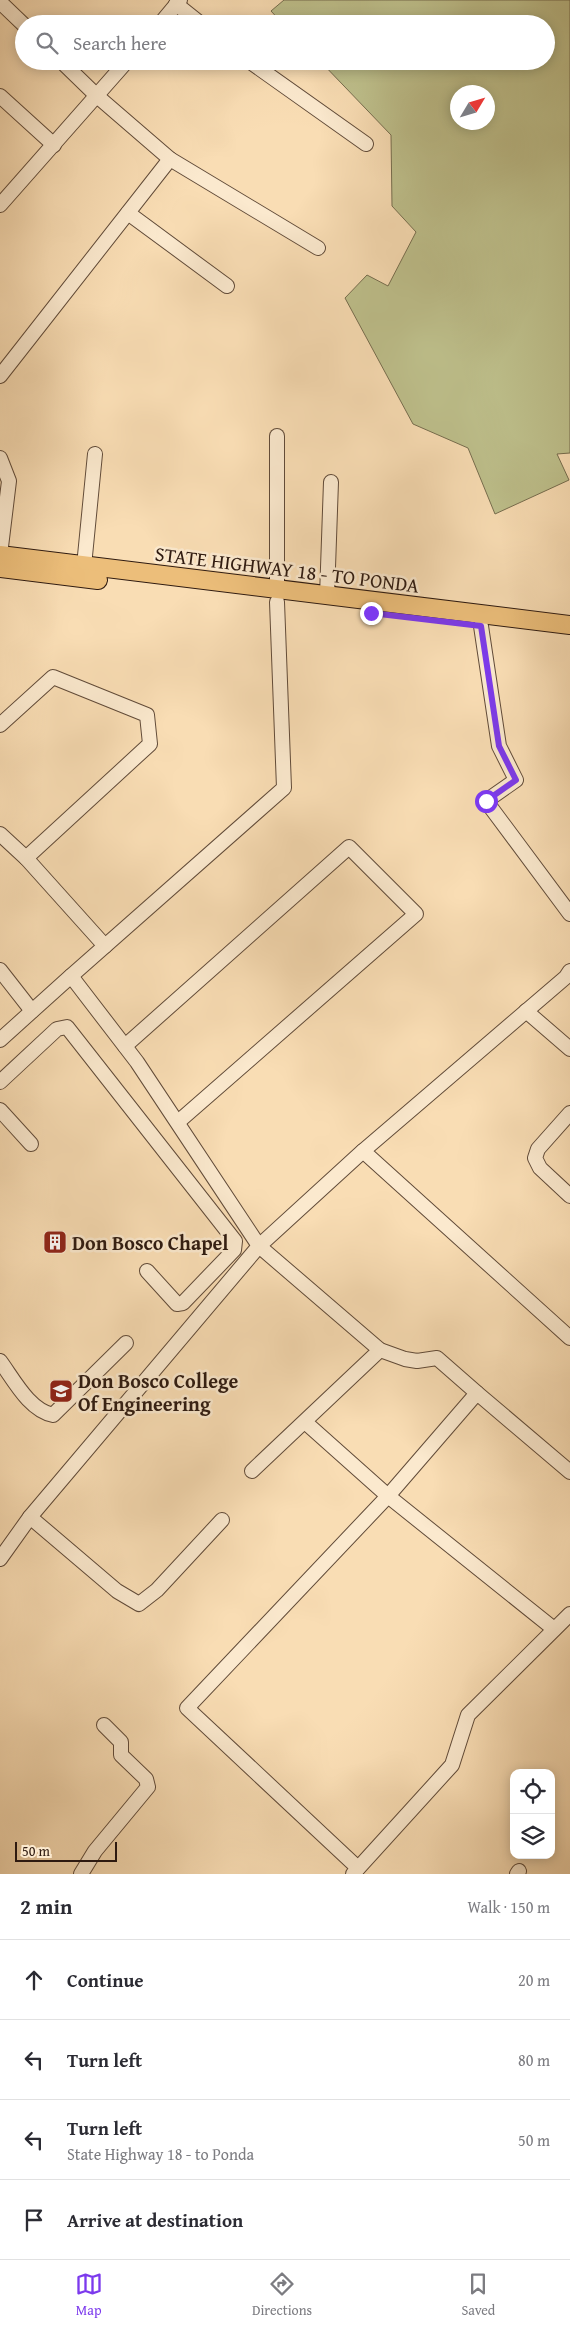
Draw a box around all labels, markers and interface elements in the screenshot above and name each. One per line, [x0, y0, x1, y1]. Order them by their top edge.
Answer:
search box [15, 15, 555, 70]
icon: search [33, 29, 61, 57]
text: Search here [73, 29, 167, 57]
north arrow [450, 85, 495, 130]
street label: STATE HIGHWAY 18 - TO PONDA [153, 538, 421, 600]
route end [360, 602, 383, 625]
route start [475, 790, 498, 813]
place label: Don Bosco Chapel [72, 1228, 229, 1257]
building icon: Don Bosco Chapel [42, 1229, 68, 1255]
place label: Don Bosco College Of Engineering [78, 1366, 238, 1418]
school or university icon: Don Bosco College Of Engineering [48, 1378, 74, 1404]
map controls [510, 1769, 555, 1859]
button: locate [510, 1769, 555, 1814]
button: layers [510, 1814, 555, 1859]
scale bar [15, 1839, 118, 1862]
text: 50 m [22, 1841, 50, 1861]
text: 2 min [20, 1891, 72, 1922]
text: Walk · 150 m [467, 1895, 550, 1919]
icon: ahead [20, 1966, 48, 1994]
text: Continue [67, 1966, 144, 1994]
text: 20 m [518, 1968, 550, 1992]
icon: left [20, 2046, 48, 2074]
text: Turn left [67, 2046, 142, 2074]
text: 80 m [518, 2048, 550, 2072]
text: Turn left [67, 2114, 142, 2142]
icon: left [20, 2126, 48, 2154]
text: 50 m [518, 2128, 550, 2152]
text: State Highway 18 - to Ponda [67, 2142, 254, 2166]
icon: arrive [20, 2206, 48, 2234]
text: Arrive at destination [67, 2206, 243, 2234]
tab: Map [75, 2270, 103, 2320]
tab: Directions [252, 2270, 312, 2320]
tab: Saved [461, 2270, 495, 2320]

